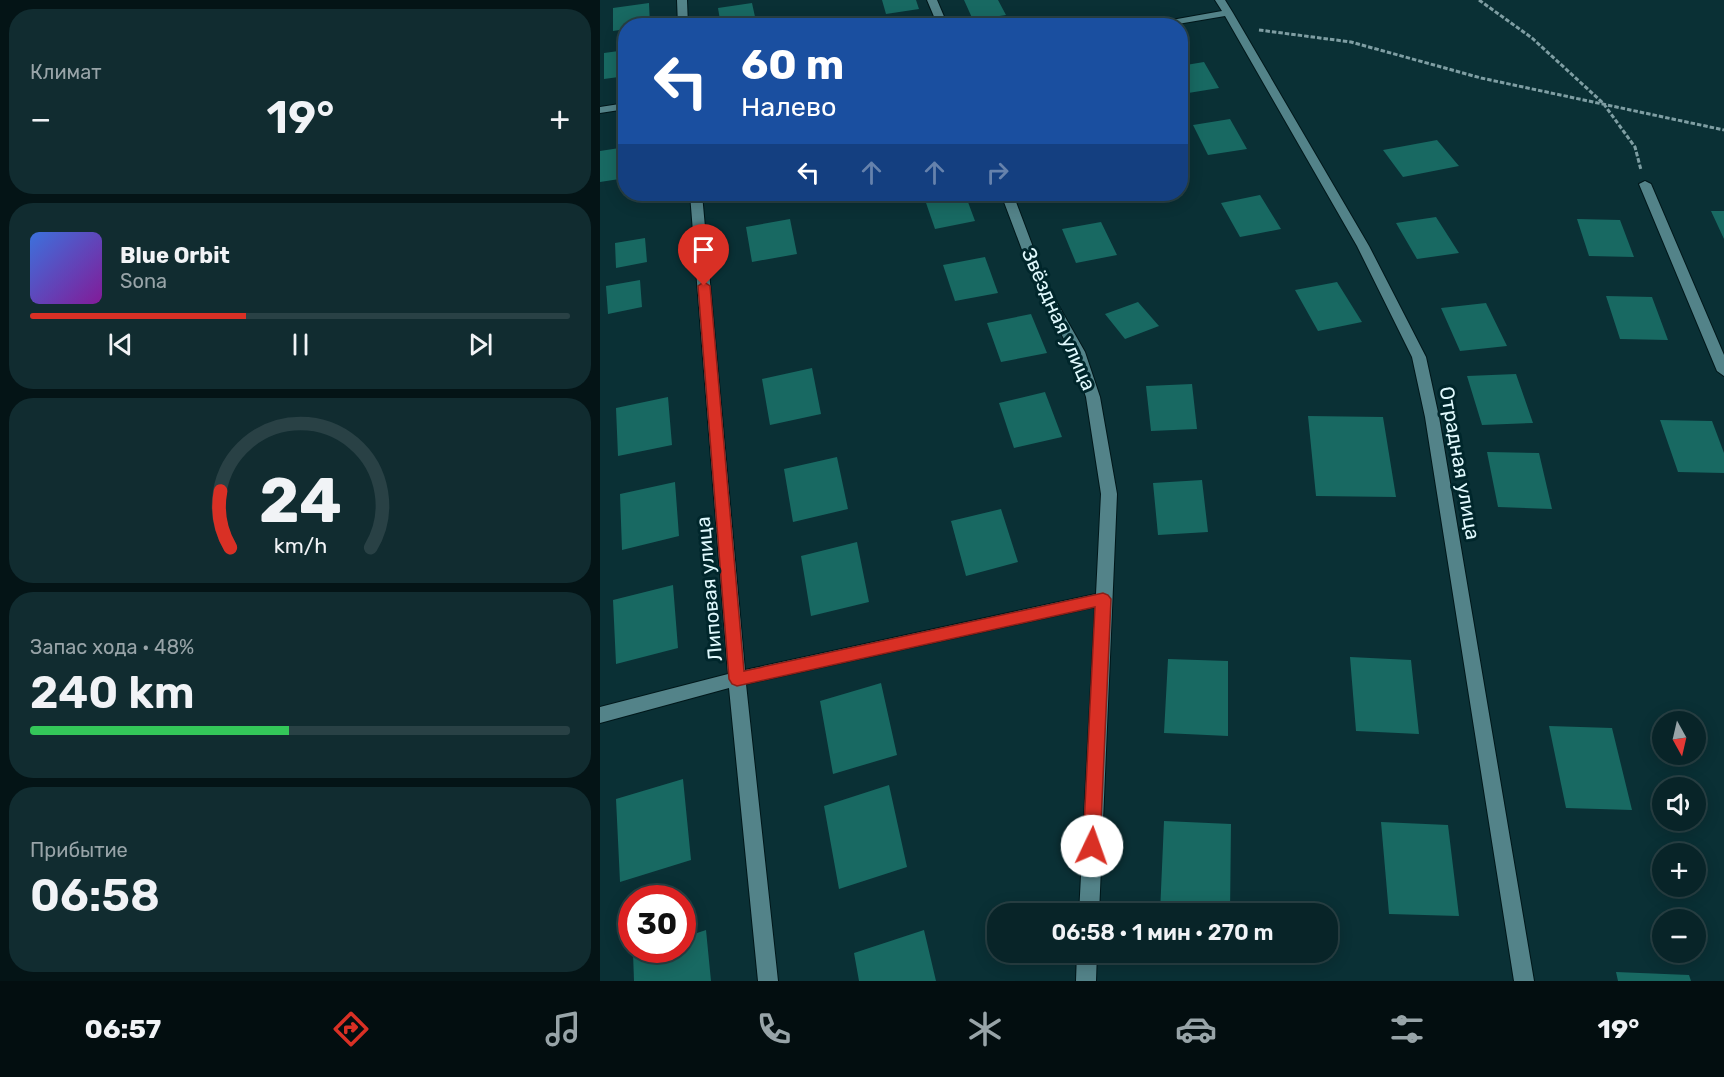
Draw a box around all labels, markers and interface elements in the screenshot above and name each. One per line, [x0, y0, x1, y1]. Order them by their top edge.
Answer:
text: 60 m [741, 40, 844, 90]
icon: left [642, 42, 720, 120]
text: Климат [30, 60, 102, 84]
text: 19° [266, 91, 334, 144]
text: Налево [741, 91, 837, 123]
text: − [30, 99, 51, 138]
text: + [549, 99, 570, 138]
icon: left [792, 156, 825, 189]
icon: ahead [855, 156, 888, 189]
icon: ahead [918, 156, 951, 189]
icon: right [981, 156, 1014, 189]
pin [678, 224, 729, 286]
icon: arrive [687, 233, 720, 266]
text: Blue Orbit [120, 242, 230, 269]
street label: Звёздная улица [1017, 244, 1101, 394]
text: Sona [120, 269, 167, 293]
icon: previous [104, 328, 137, 361]
icon: pause [284, 328, 317, 361]
icon: next [464, 328, 497, 361]
street label: Отрадная улица [1435, 384, 1485, 542]
text: 24 [259, 464, 341, 538]
street label: Липовая улица [691, 516, 727, 662]
text: km/h [273, 533, 327, 558]
text: Запас хода · 48% [30, 635, 194, 659]
text: 240 km [30, 666, 195, 719]
north arrow [1652, 711, 1706, 765]
map controls [1652, 711, 1706, 963]
button: sound [1652, 777, 1706, 831]
position arrow [1060, 814, 1124, 878]
text: Прибытие [30, 838, 128, 862]
button: + [1652, 843, 1706, 897]
text: 06:58 [30, 869, 160, 922]
speed limit sign: 30 [618, 885, 696, 963]
button: − [1652, 909, 1706, 963]
text: 06:58 · 1 мин · 270 m [1051, 919, 1274, 946]
icon: directions [330, 1008, 372, 1050]
icon: music [542, 1008, 584, 1050]
icon: phone [753, 1008, 795, 1050]
icon: climate [964, 1008, 1006, 1050]
icon: car [1175, 1008, 1217, 1050]
icon: filters [1386, 1008, 1428, 1050]
text: 06:57 [85, 1013, 161, 1045]
text: 19° [1598, 1013, 1639, 1045]

